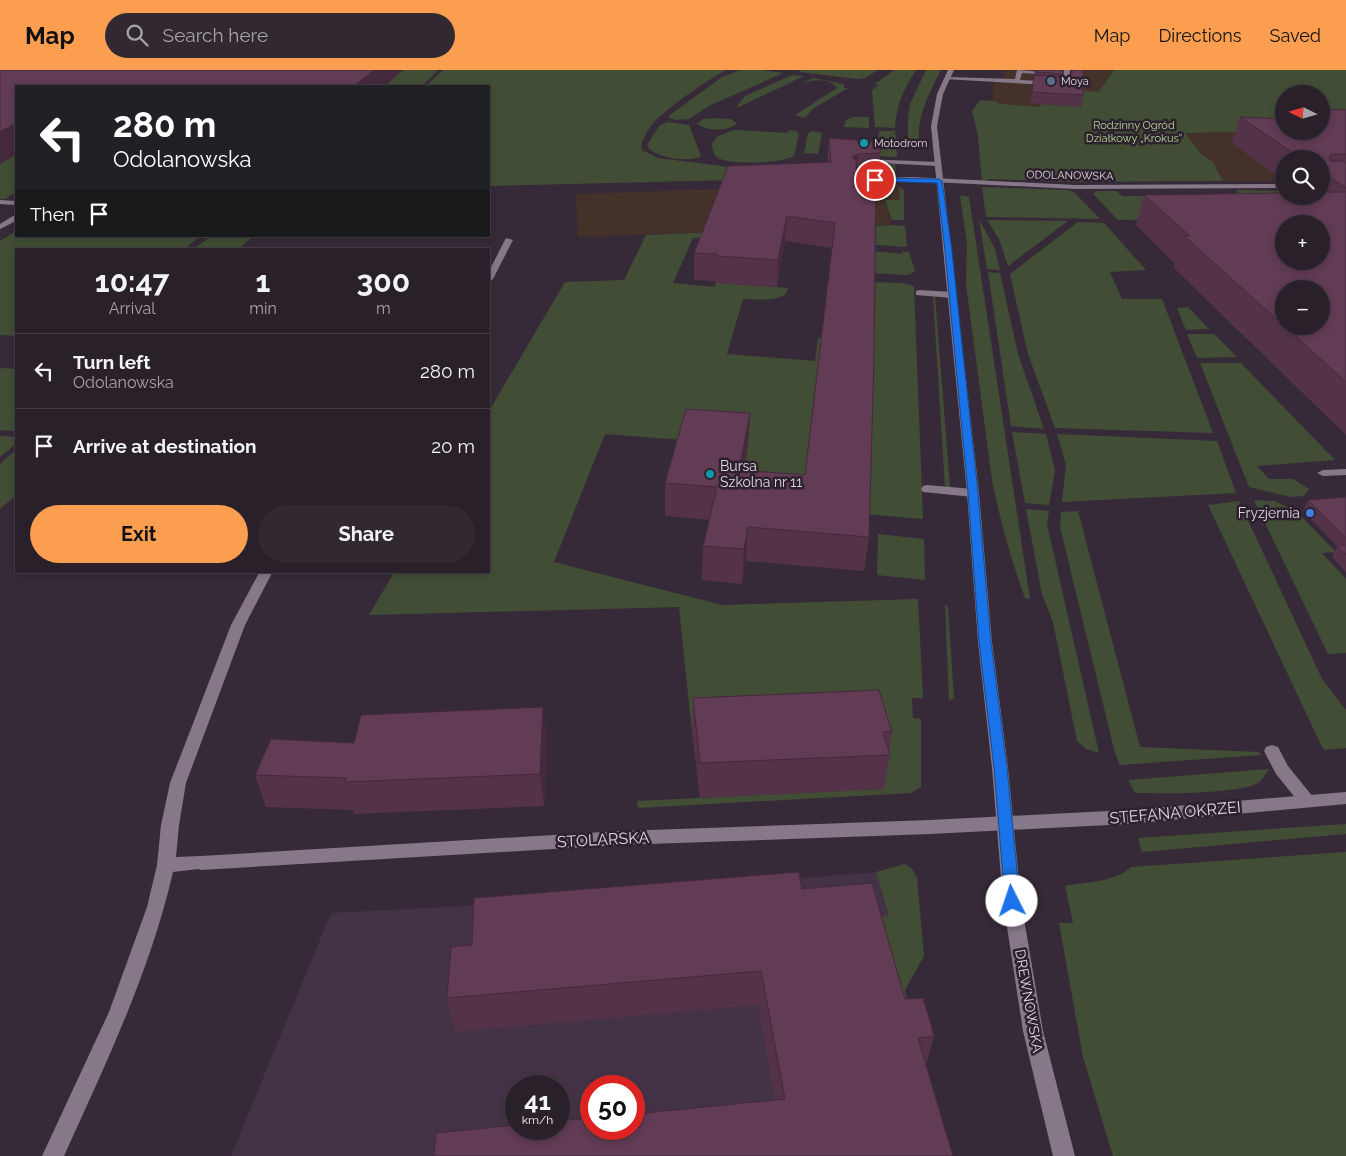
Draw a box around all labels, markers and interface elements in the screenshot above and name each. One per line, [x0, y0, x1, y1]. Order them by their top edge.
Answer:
search box [105, 13, 455, 58]
text: Map [25, 21, 75, 50]
icon: search [123, 21, 151, 49]
text: Search here [163, 24, 268, 46]
text: Map [1094, 25, 1130, 46]
text: Directions [1158, 25, 1242, 46]
text: Saved [1270, 25, 1321, 46]
marker: Moya [1045, 75, 1057, 87]
place label: Moya [1061, 75, 1089, 88]
north arrow [1275, 85, 1330, 140]
map controls [1275, 85, 1330, 335]
text: 280 m [113, 104, 216, 145]
icon: left [30, 105, 95, 170]
park label: Rodzinny Ogród Działkowy „Krokus” [1086, 119, 1182, 145]
marker: Motodrom [858, 137, 870, 149]
place label: Motodrom [874, 137, 927, 150]
text: Odolanowska [113, 146, 252, 172]
button: search [1275, 150, 1330, 205]
pin [854, 159, 896, 201]
icon: arrive [861, 166, 889, 194]
street label: ODOLANOWSKA [1026, 168, 1114, 183]
icon: arrive [85, 200, 113, 228]
text: Then [30, 203, 75, 225]
button: + [1275, 215, 1330, 270]
text: 10:47 [95, 264, 169, 299]
text: 1 [256, 264, 270, 299]
text: 300 [357, 264, 410, 299]
button: − [1275, 280, 1330, 335]
text: Arrival [109, 299, 156, 318]
text: min [249, 299, 277, 318]
text: m [376, 299, 391, 318]
text: Turn left [73, 351, 150, 373]
icon: left [30, 357, 58, 385]
text: 280 m [420, 360, 475, 382]
text: Odolanowska [73, 373, 174, 392]
icon: arrive [30, 432, 58, 460]
text: Arrive at destination [73, 435, 257, 457]
text: 20 m [431, 435, 475, 457]
place label: Bursa Szkolna nr 11 [720, 458, 802, 490]
marker: Bursa Szkolna nr 11 [704, 468, 716, 480]
button: Exit [30, 505, 248, 563]
button: Share [258, 505, 475, 563]
place label: Fryzjernia [1238, 505, 1300, 521]
marker: Fryzjernia [1304, 507, 1316, 519]
street label: STEFANA OKRZEI [1109, 797, 1241, 828]
street label: STOLARSKA [556, 828, 650, 851]
position arrow [985, 874, 1037, 926]
street label: DREWNOWSKA [1012, 948, 1046, 1054]
speed limit sign: 50 [580, 1075, 645, 1140]
text: 41 [524, 1086, 551, 1116]
text: km/h [522, 1113, 553, 1127]

